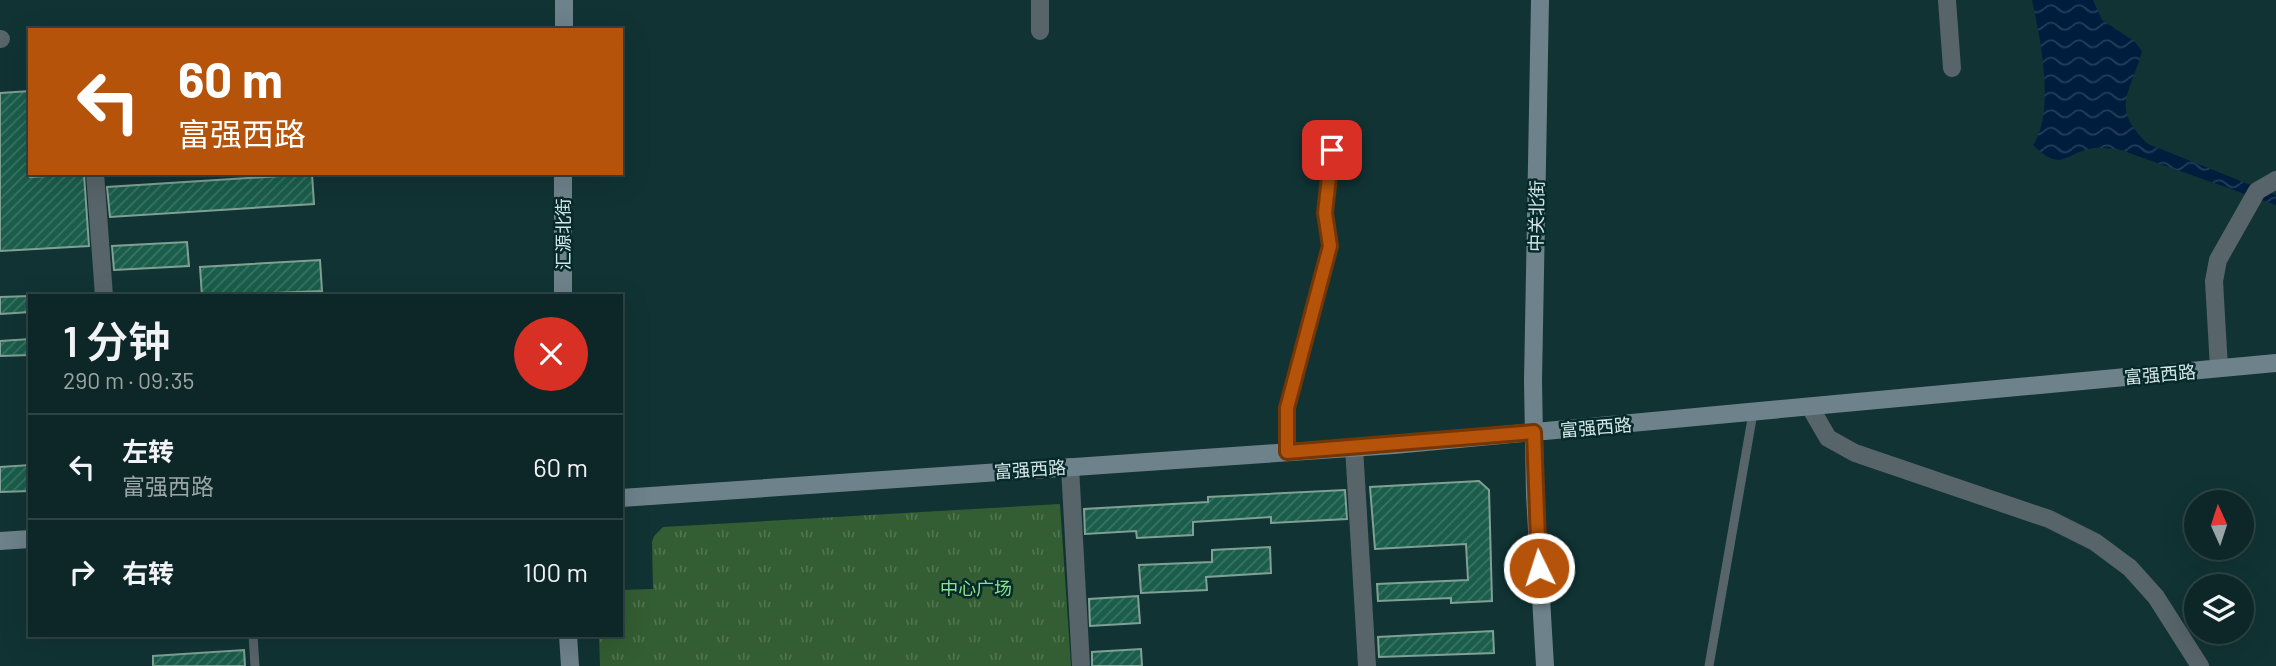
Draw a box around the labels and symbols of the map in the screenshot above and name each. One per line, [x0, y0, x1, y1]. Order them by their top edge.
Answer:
pin [1302, 120, 1362, 180]
street label: 中关北街 [1524, 180, 1548, 252]
street label: 汇源北街 [552, 198, 574, 270]
street label: 富强西路 [2123, 360, 2197, 388]
street label: 富强西路 [1559, 413, 1633, 441]
street label: 富强西路 [993, 456, 1067, 482]
north arrow [2184, 490, 2254, 560]
position arrow [1502, 531, 1576, 605]
park label: 中心广场 [940, 577, 1012, 599]

